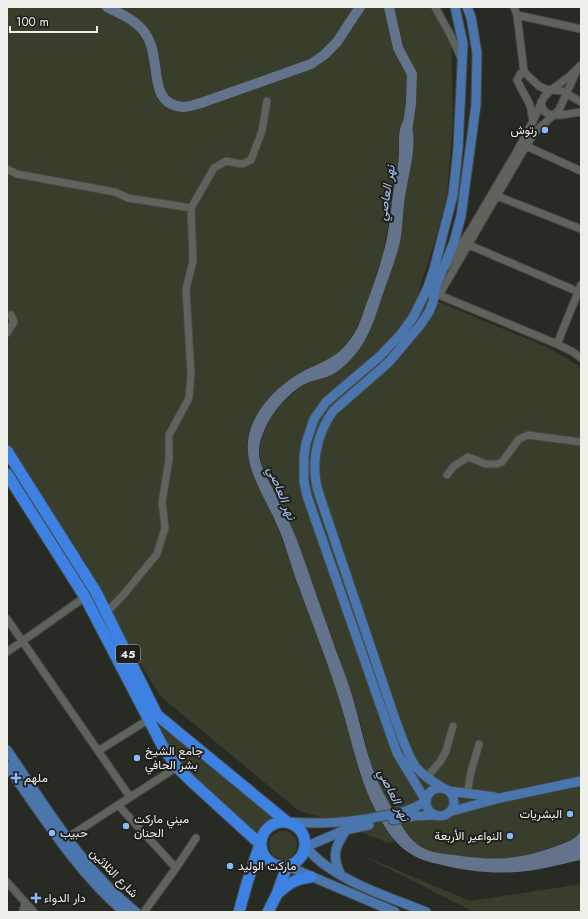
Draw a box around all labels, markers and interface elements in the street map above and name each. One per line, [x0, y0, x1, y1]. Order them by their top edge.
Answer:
scale bar [10, 8, 97, 34]
text: 100 m [16, 13, 49, 31]
place label: رتوش [511, 121, 537, 139]
marker: رتوش [540, 125, 550, 135]
water label: نهر العاصي [372, 163, 401, 222]
water label: نهر العاصي [262, 463, 302, 524]
road number: 45 [116, 645, 140, 663]
place label: جامع الشيخ بشر الحافي [145, 742, 203, 775]
marker: جامع الشيخ بشر الحافي [132, 753, 142, 763]
water label: نهر العاصي [372, 766, 415, 826]
place label: ملهم [24, 769, 48, 787]
marker: ملهم [11, 773, 21, 783]
place label: البشريات [519, 805, 562, 823]
marker: البشريات [565, 809, 575, 819]
place label: ميني ماركت الحنان [134, 810, 189, 842]
marker: ميني ماركت الحنان [121, 821, 131, 831]
place label: حبيب [60, 824, 88, 842]
place label: النواعير الأربعة [434, 827, 502, 845]
marker: حبيب [47, 828, 57, 838]
marker: النواعير الأربعة [505, 831, 515, 841]
street label: شارع الثلاثين [86, 844, 142, 902]
place label: ماركت الوليد [238, 857, 296, 875]
marker: ماركت الوليد [225, 861, 235, 871]
place label: دار الدواء [44, 889, 86, 907]
marker: دار الدواء [31, 893, 41, 903]

